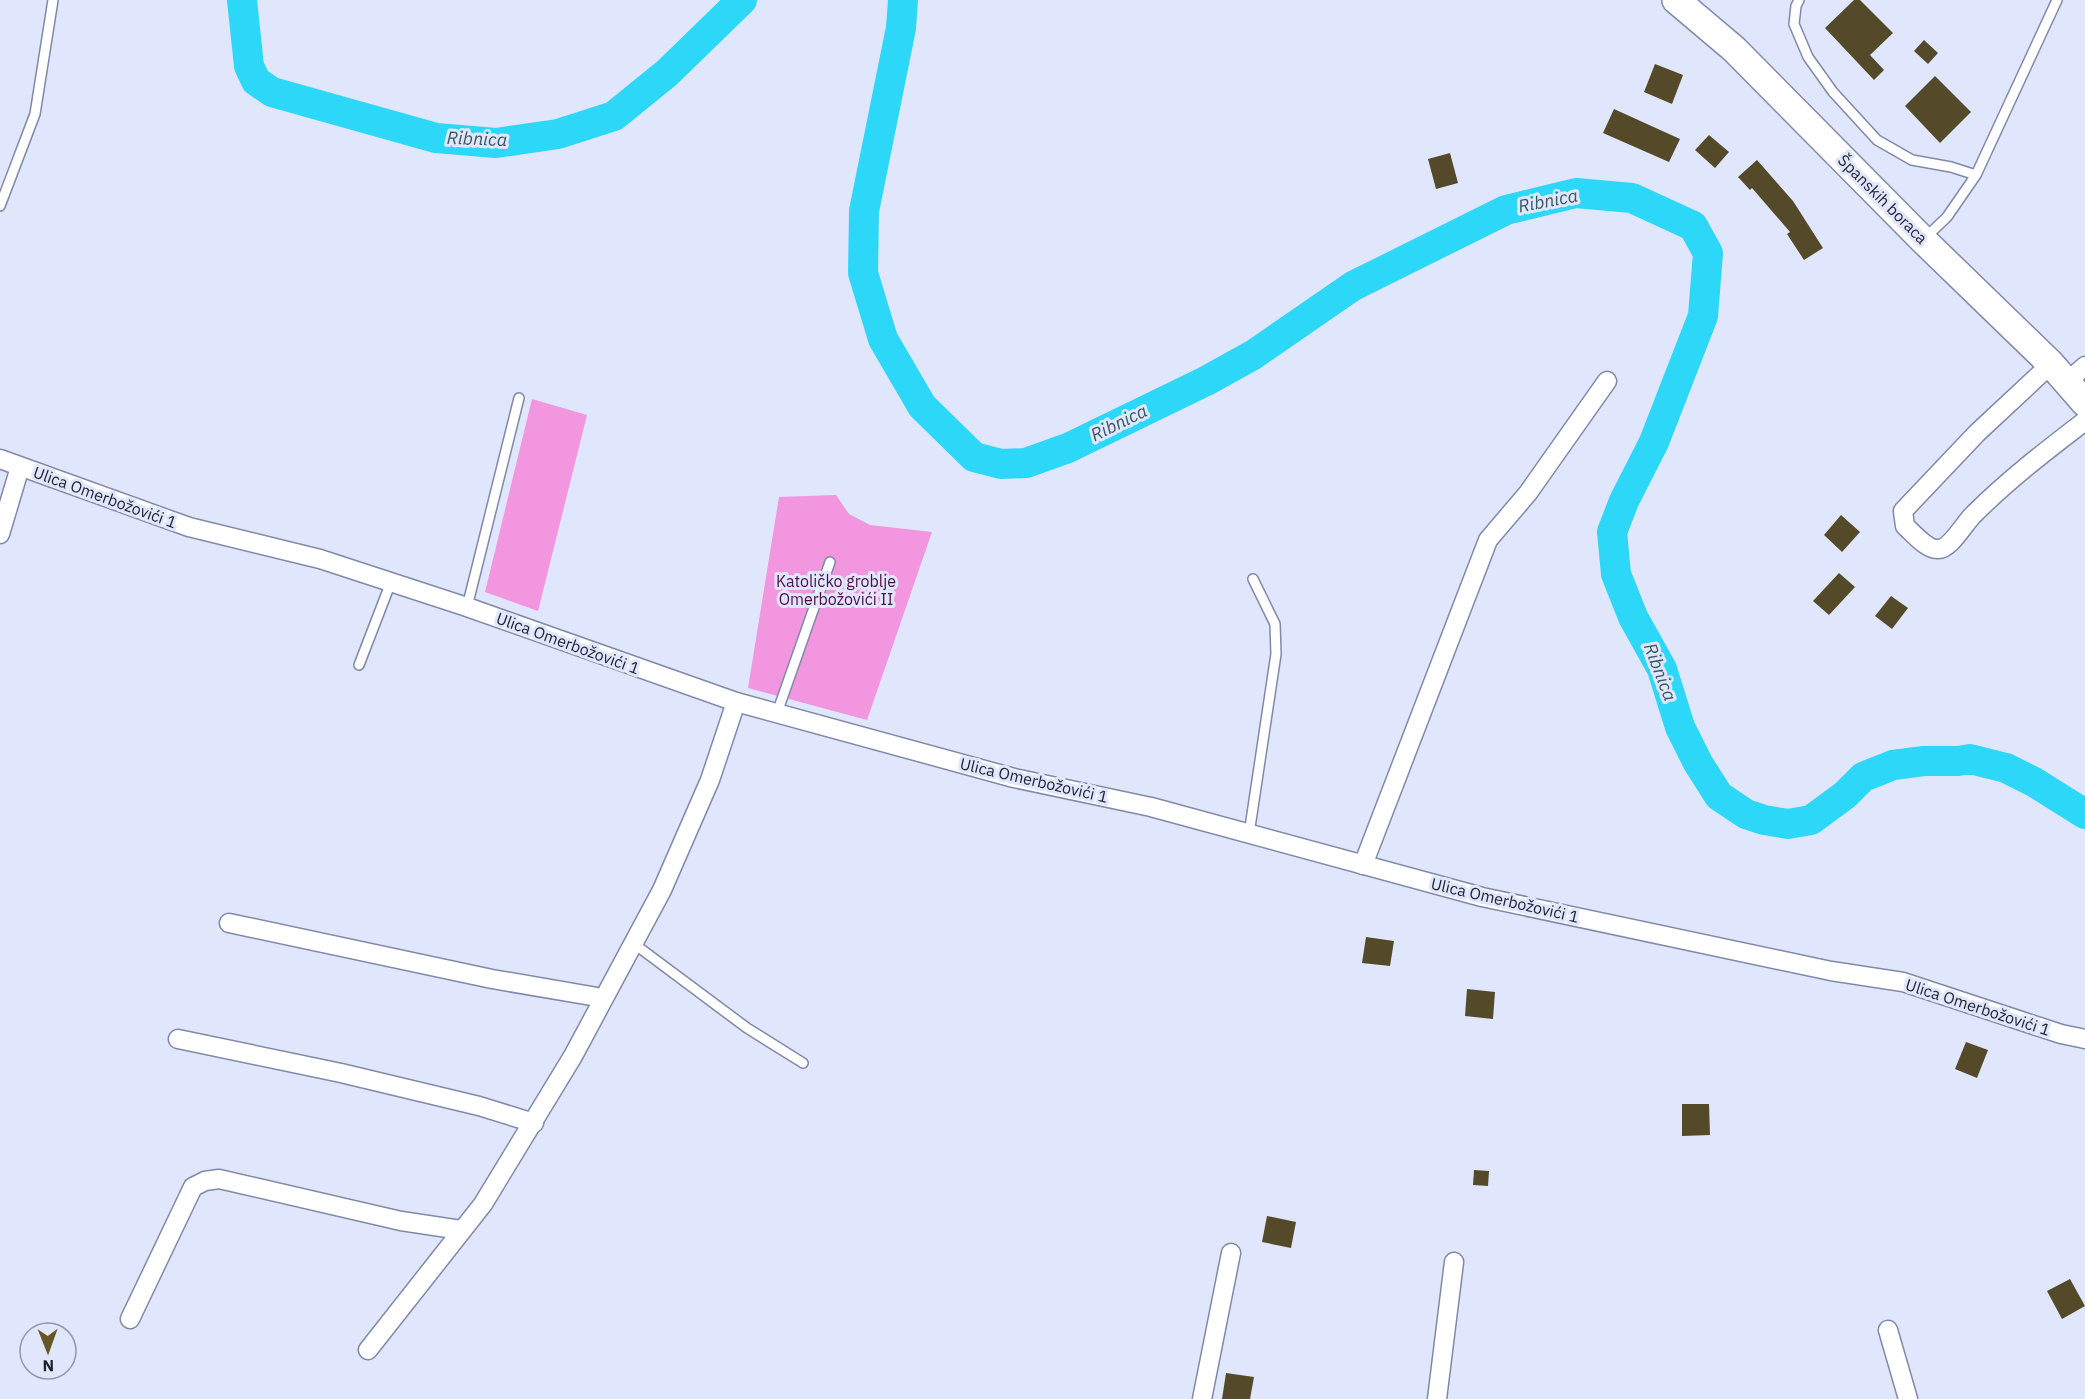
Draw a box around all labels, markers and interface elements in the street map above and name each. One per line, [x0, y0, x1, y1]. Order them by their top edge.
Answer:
water label: Ribnica [446, 126, 508, 151]
street label: Španskih boraca [1834, 149, 1933, 248]
water label: Ribnica [1516, 183, 1580, 218]
water label: Ribnica [1087, 399, 1151, 446]
street label: Ulica Omerbožovići 1 [31, 462, 179, 532]
park label: Katoličko groblje Omerbožovići II [776, 571, 896, 609]
street label: Ulica Omerbožovići 1 [494, 608, 642, 678]
water label: Ribnica [1639, 640, 1682, 704]
street label: Ulica Omerbožovići 1 [958, 753, 1110, 807]
street label: Ulica Omerbožovići 1 [1429, 873, 1581, 927]
street label: Ulica Omerbožovići 1 [1903, 974, 2053, 1040]
north arrow [18, 1321, 78, 1381]
text: N [42, 1356, 54, 1376]

